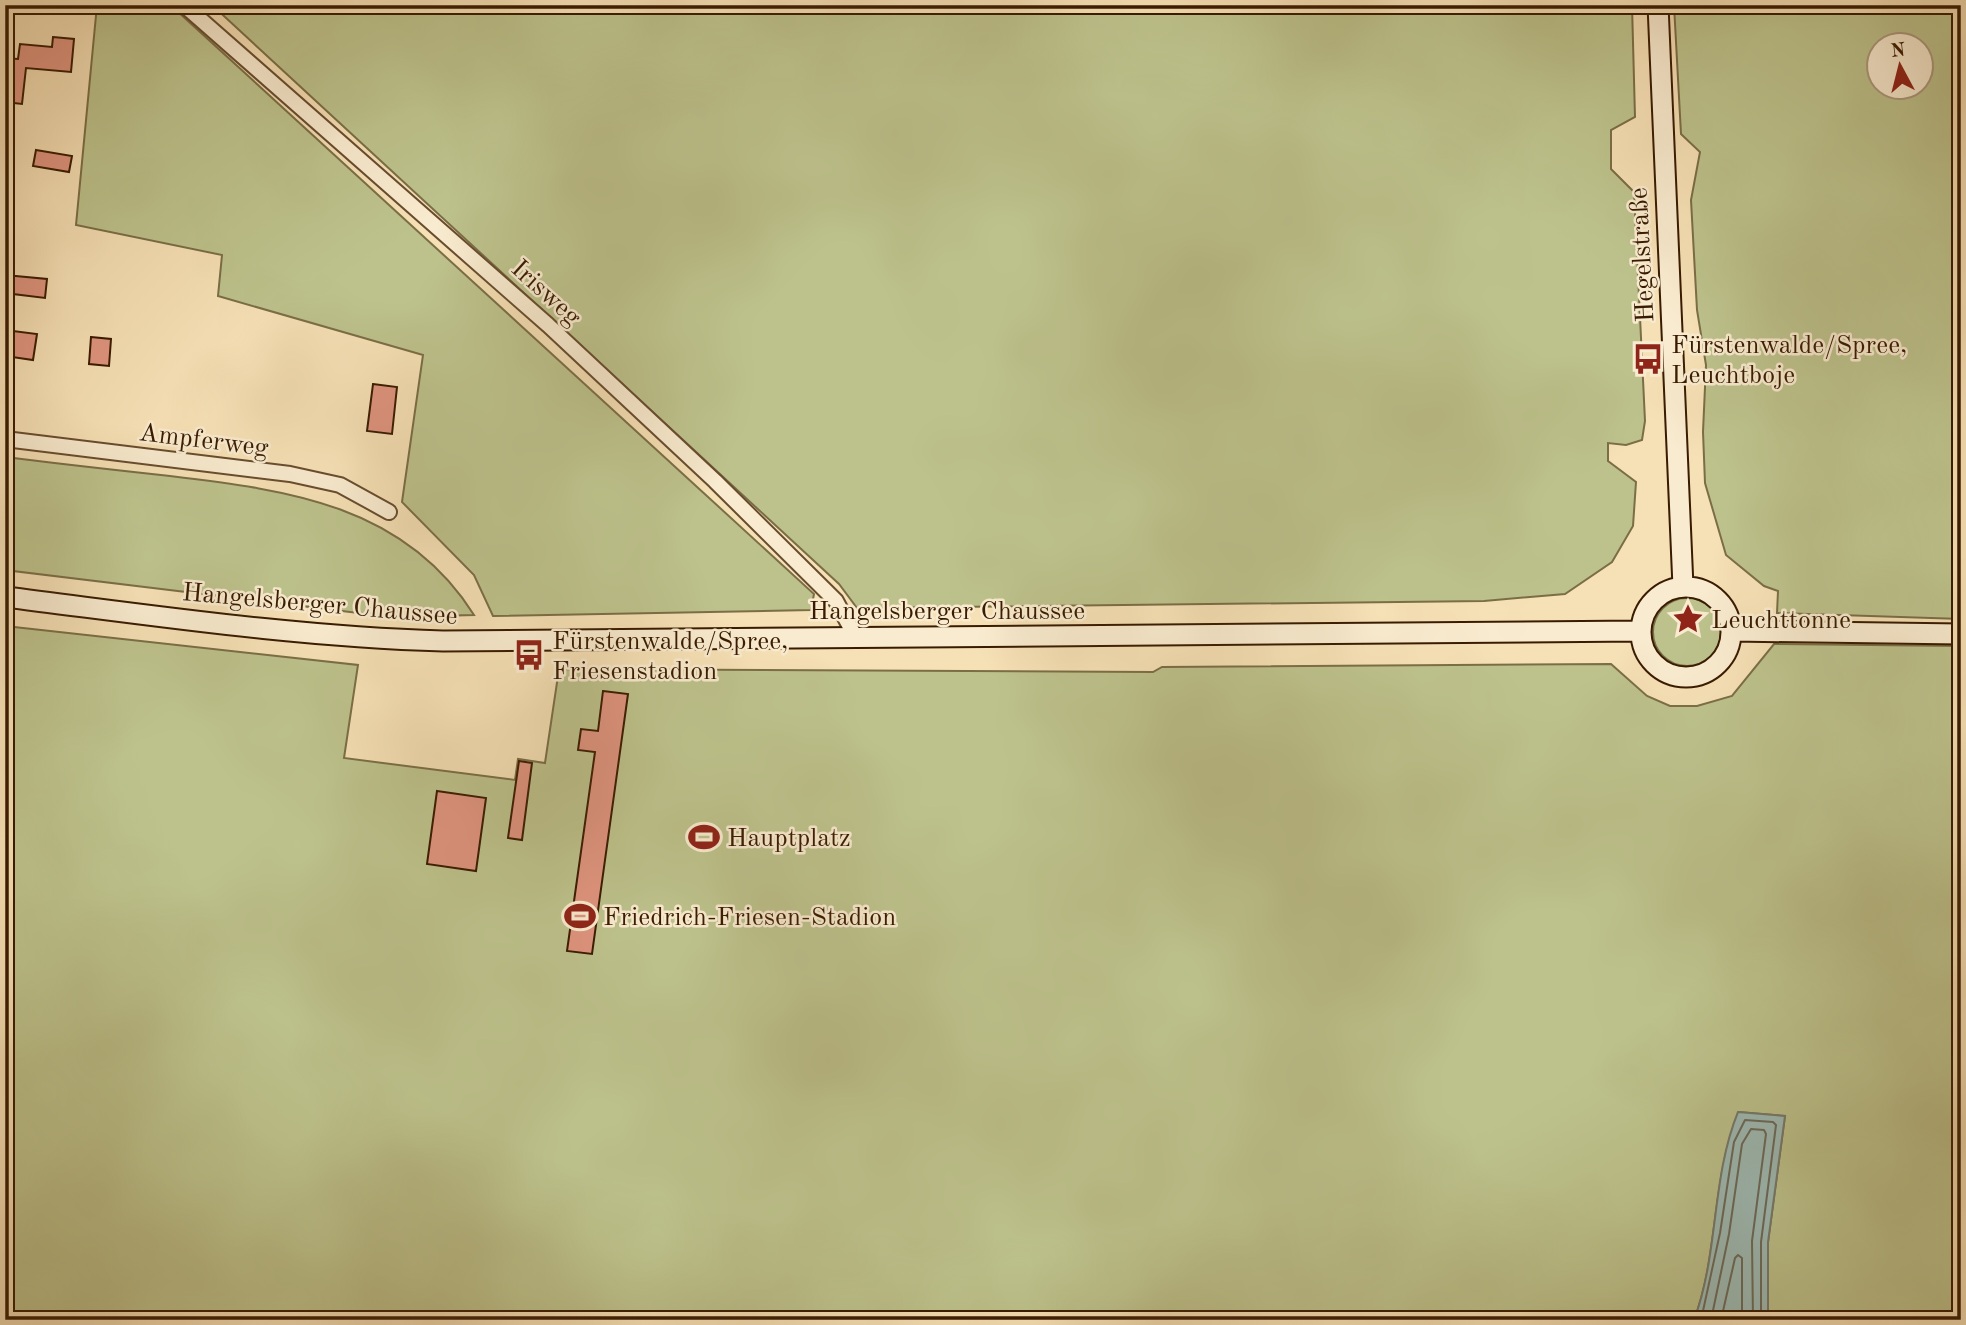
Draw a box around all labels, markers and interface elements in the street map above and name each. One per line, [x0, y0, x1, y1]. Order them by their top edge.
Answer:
north arrow [1864, 32, 1934, 102]
text: N [1890, 41, 1907, 62]
street label: Hegelstraße [1626, 187, 1660, 323]
street label: Irisweg [506, 256, 586, 331]
place label: Fürstenwalde/Spree, Leuchtboje [1671, 333, 1907, 389]
bus stop icon: Fürstenwalde/Spree, Leuchtboje [1631, 342, 1665, 376]
street label: Ampferweg [138, 420, 270, 462]
street label: Hangelsberger Chaussee [181, 580, 459, 630]
street label: Hangelsberger Chaussee [809, 599, 1085, 625]
place icon: Leuchttonne [1671, 602, 1705, 636]
place label: Leuchttonne [1711, 608, 1851, 634]
place label: Fürstenwalde/Spree, Friesenstadion [552, 629, 788, 685]
bus stop icon: Fürstenwalde/Spree, Friesenstadion [512, 638, 546, 672]
sports icon: Hauptplatz [687, 820, 721, 854]
place label: Hauptplatz [727, 826, 851, 852]
sports icon: Friedrich-Friesen-Stadion [563, 899, 597, 933]
place label: Friedrich-Friesen-Stadion [603, 905, 896, 931]

